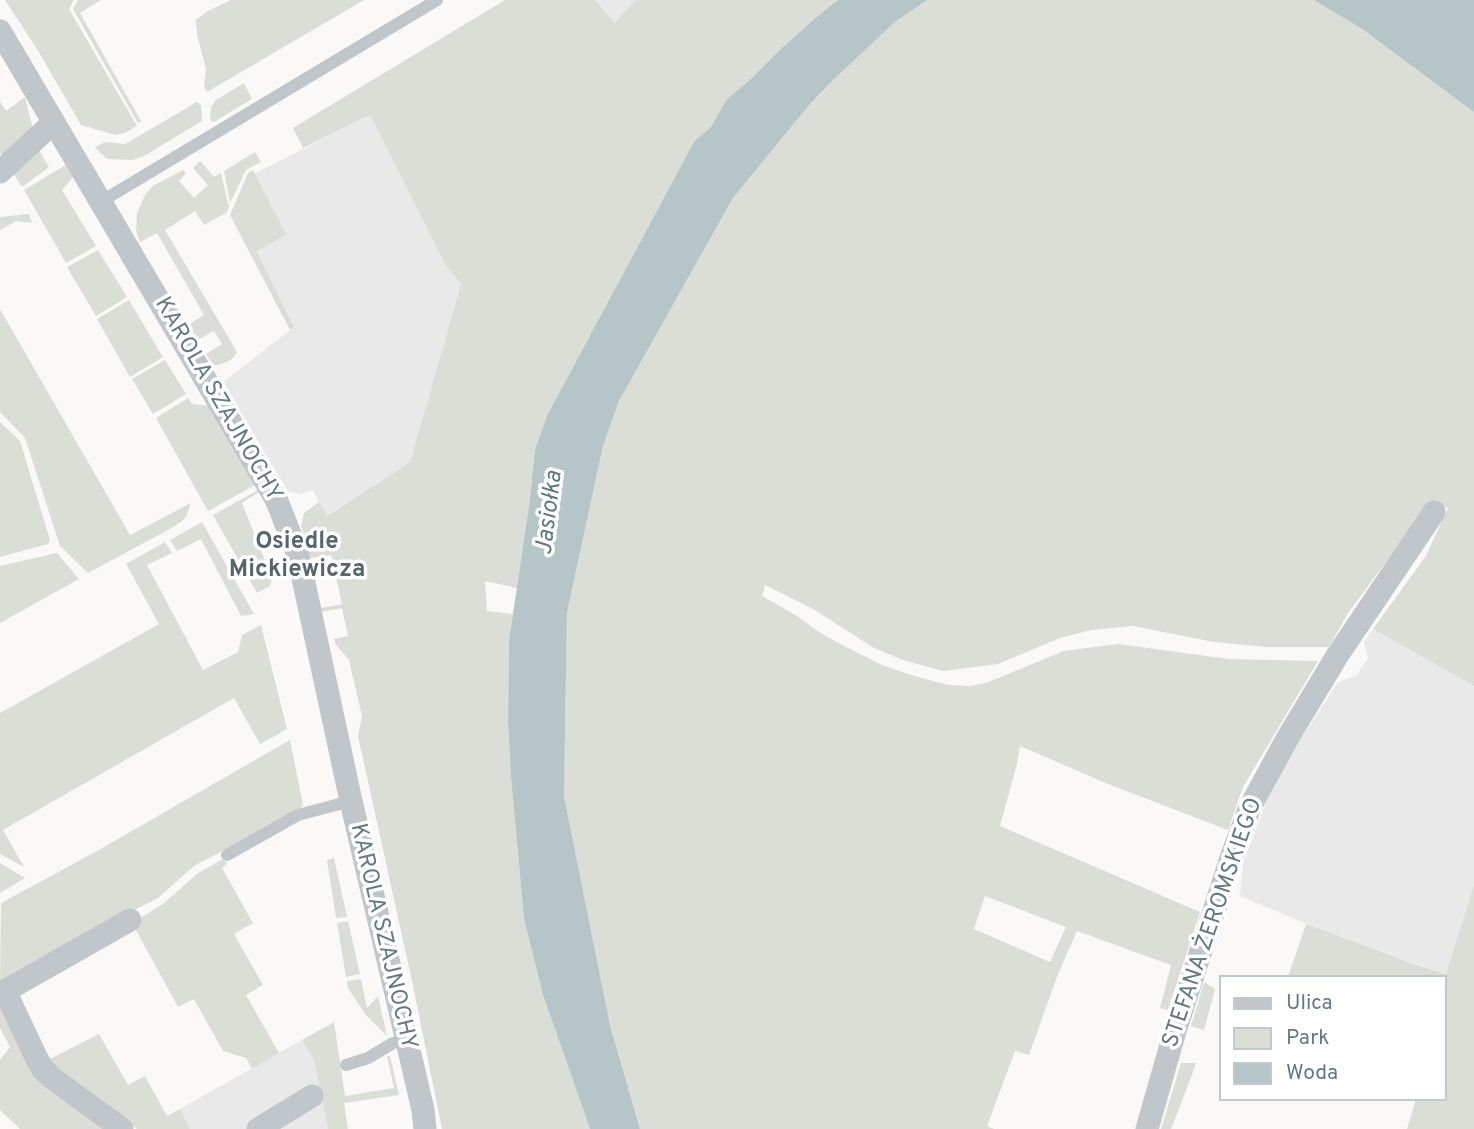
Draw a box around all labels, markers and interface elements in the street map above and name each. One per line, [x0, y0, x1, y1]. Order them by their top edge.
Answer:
street label: KAROLA SZAJNOCHY [147, 293, 287, 507]
water label: Jasiołka [532, 469, 570, 557]
district label: Osiedle Mickiewicza [229, 529, 365, 585]
street label: STEFANA ŻEROMSKIEGO [1158, 795, 1270, 1051]
street label: KAROLA SZAJNOCHY [343, 821, 421, 1053]
legend [1218, 975, 1446, 1101]
text: Ulica [1286, 990, 1333, 1017]
text: Park [1286, 1025, 1329, 1052]
text: Woda [1286, 1060, 1338, 1087]

